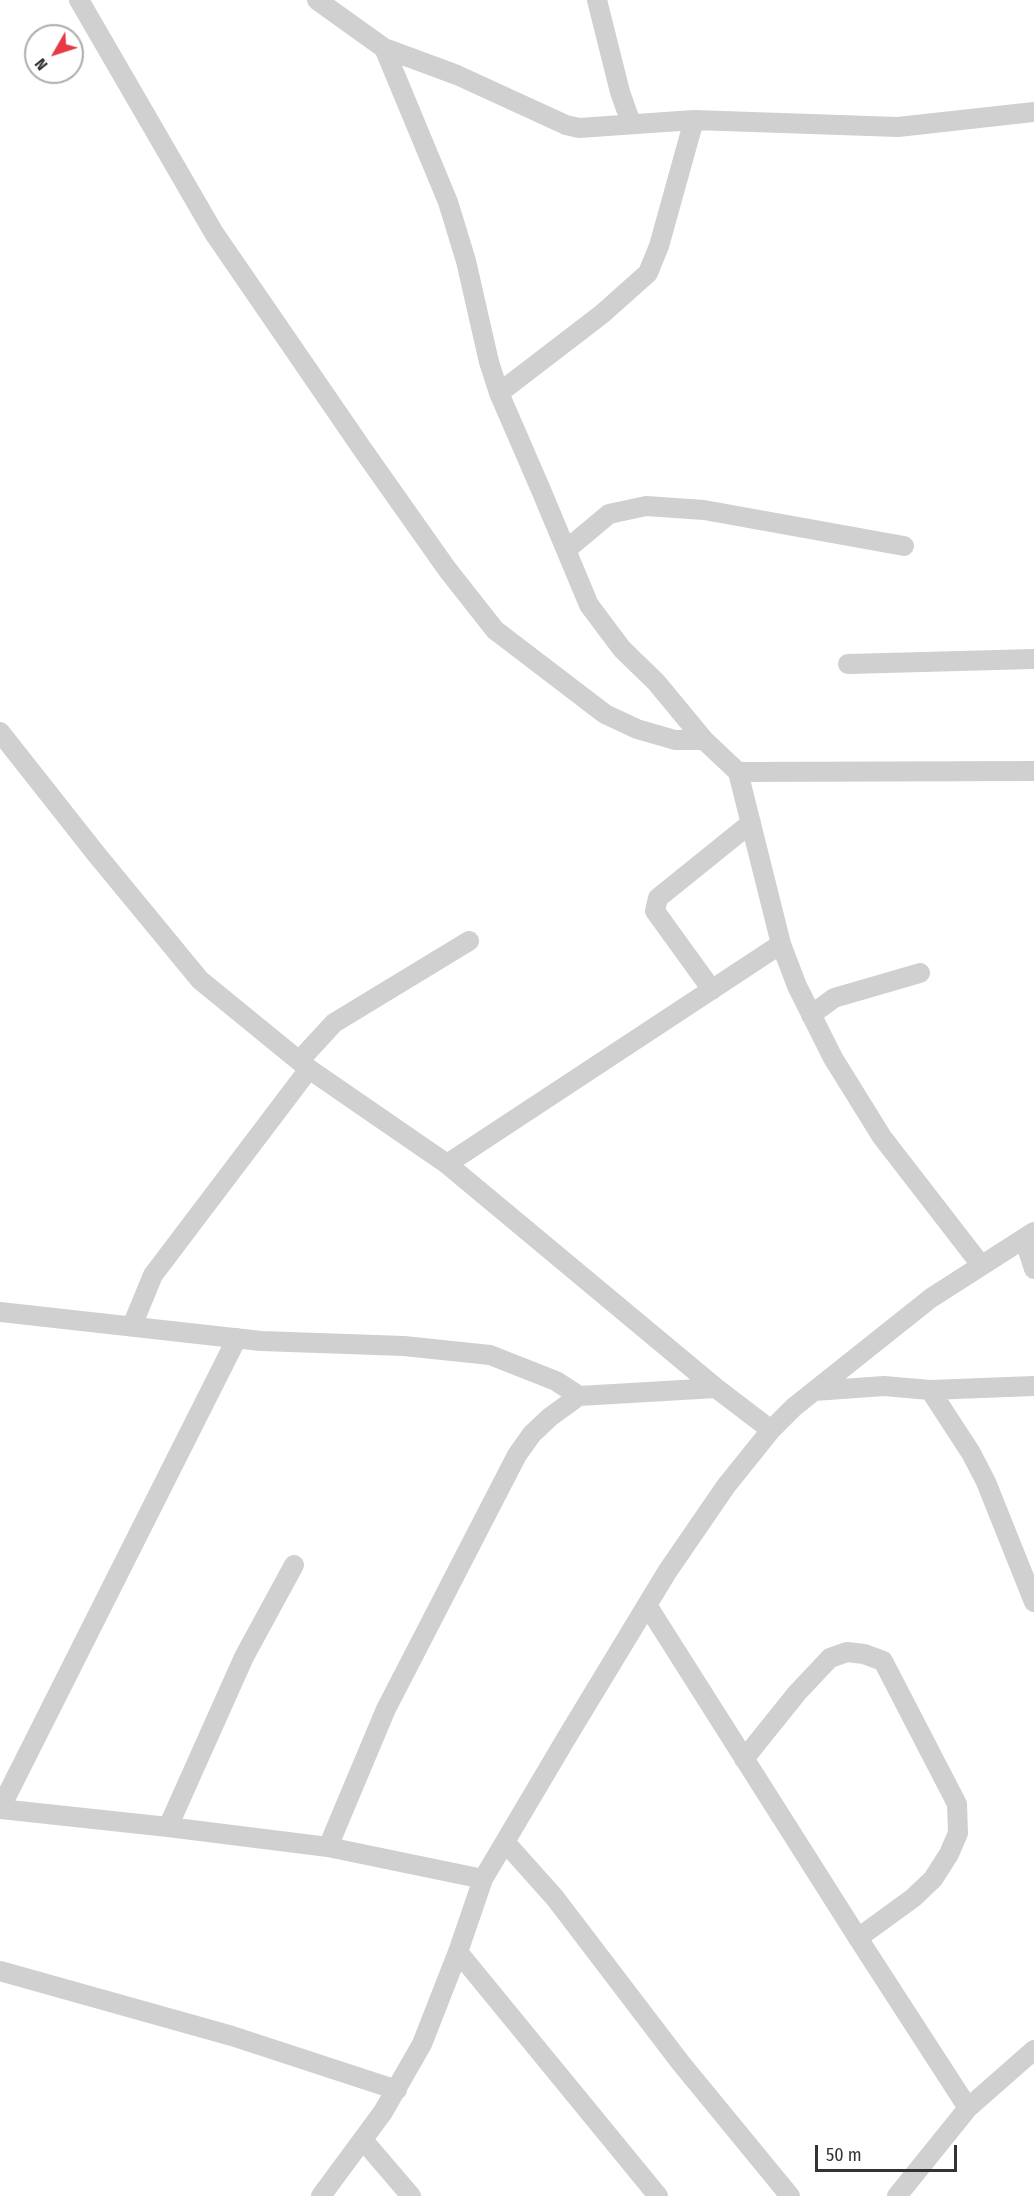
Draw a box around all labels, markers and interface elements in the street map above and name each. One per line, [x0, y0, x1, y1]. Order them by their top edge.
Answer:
north arrow [24, 24, 84, 84]
text: N [31, 55, 52, 74]
scale bar [818, 2133, 960, 2171]
text: 50 m [826, 2144, 862, 2166]

